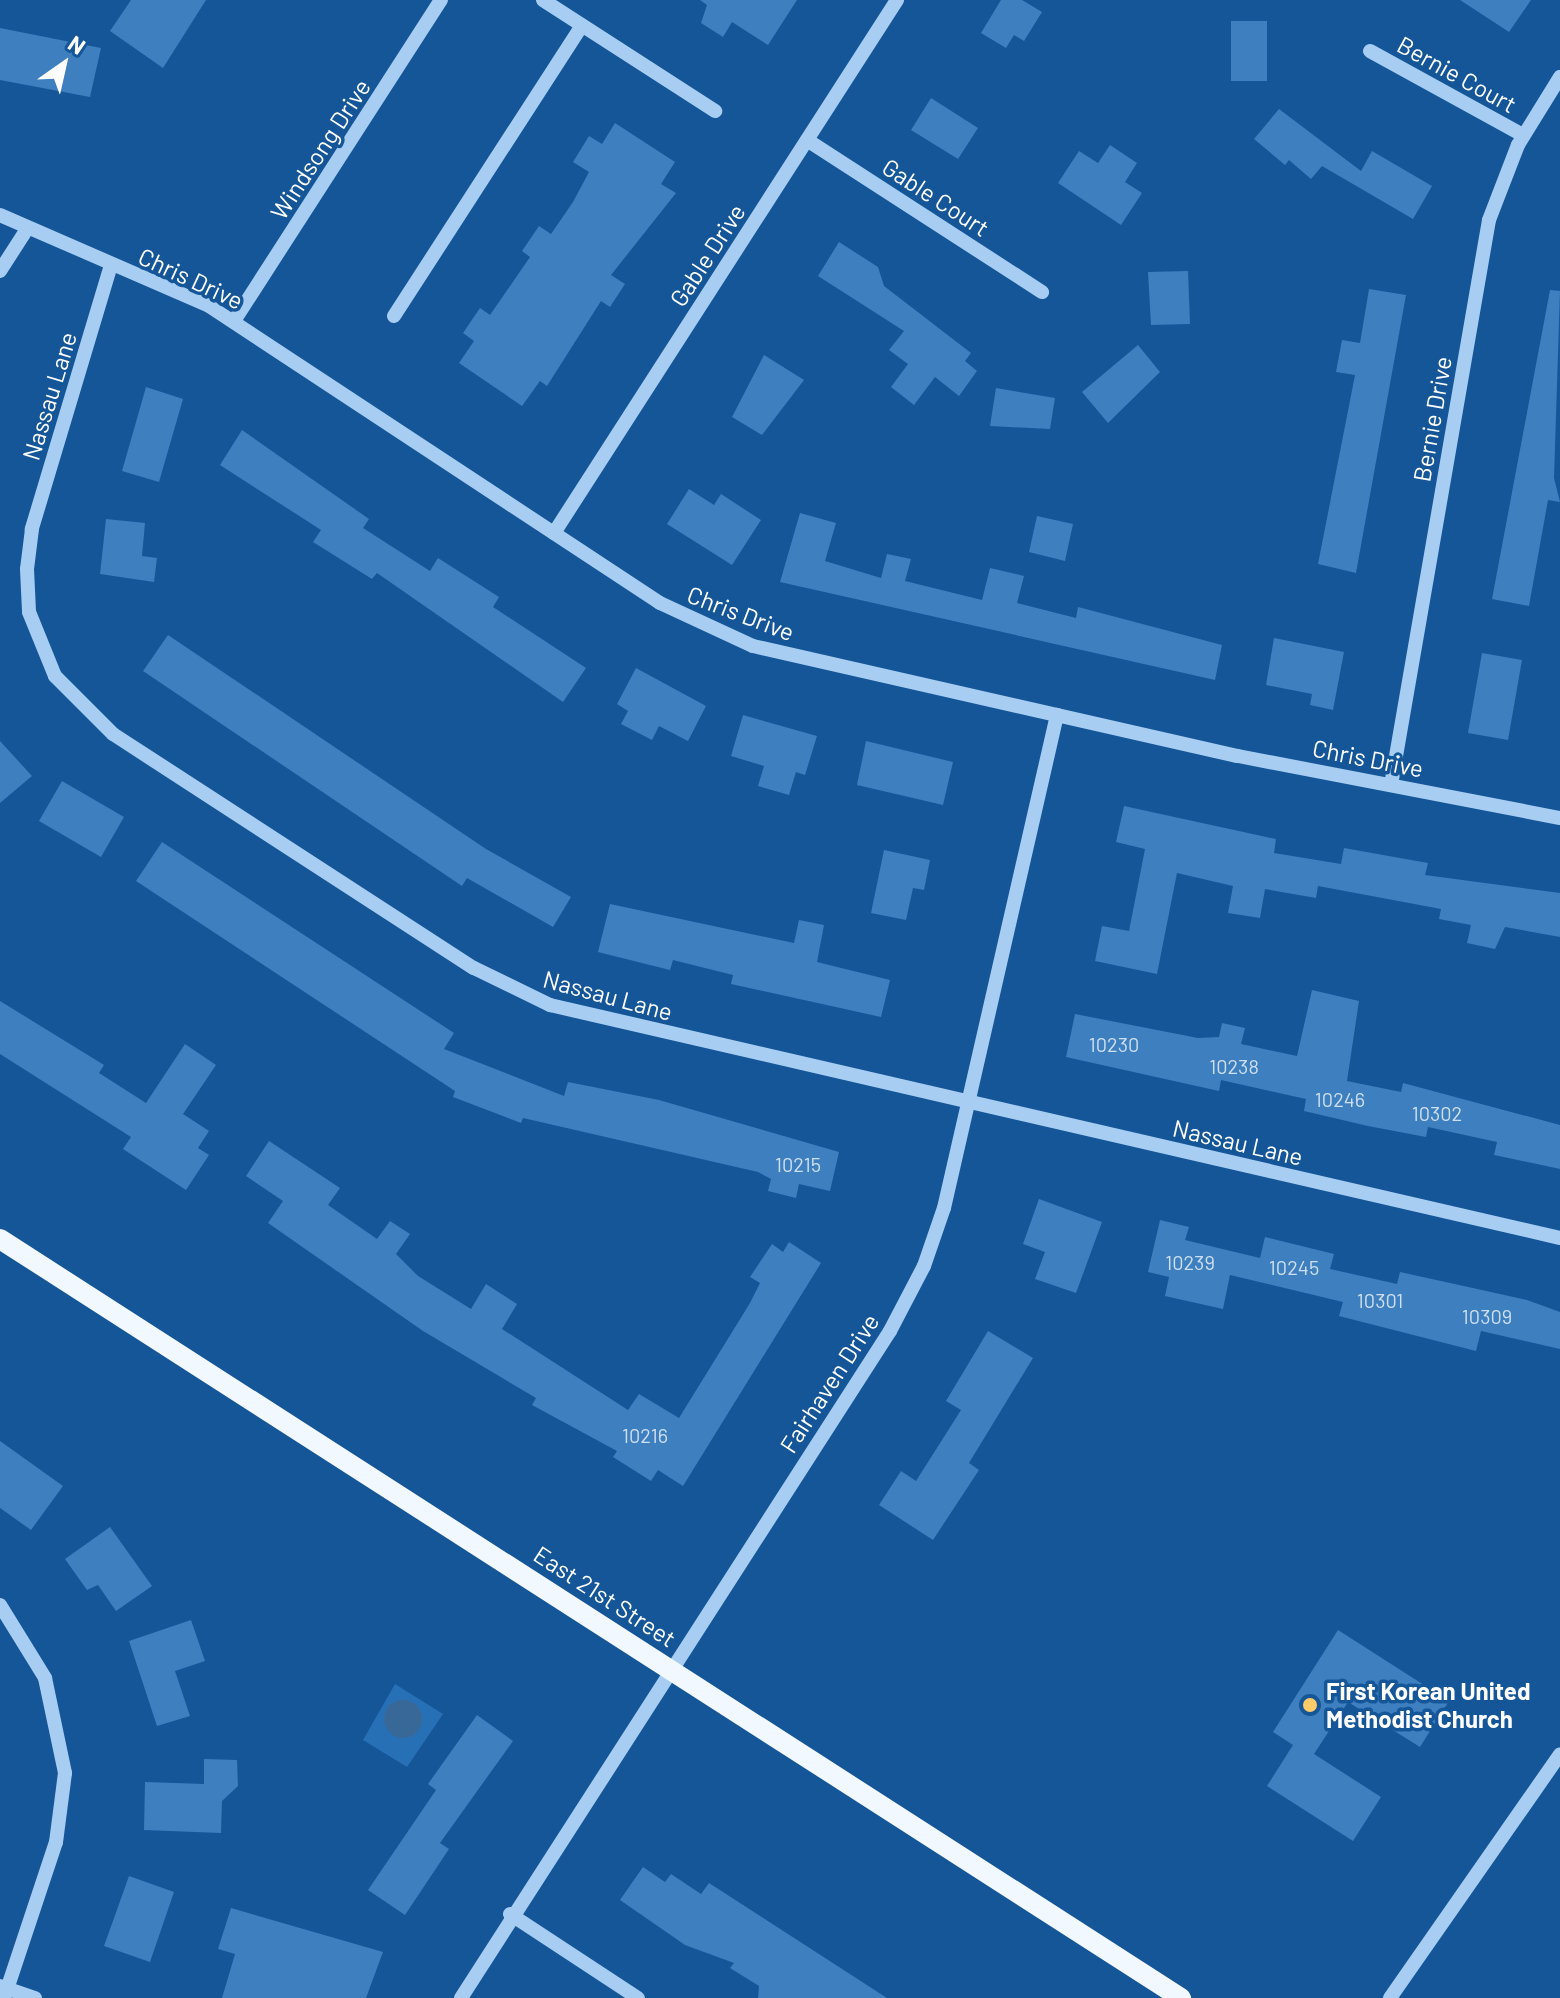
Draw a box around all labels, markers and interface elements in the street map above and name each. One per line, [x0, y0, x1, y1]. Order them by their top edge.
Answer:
north arrow [24, 24, 104, 104]
text: N [64, 29, 91, 59]
street label: Bernie Court [1393, 30, 1521, 118]
street label: Windsong Drive [264, 73, 376, 225]
street label: Gable Court [877, 152, 995, 242]
street label: Gable Drive [663, 198, 751, 312]
street label: Chris Drive [134, 241, 248, 315]
street label: Nassau Lane [16, 328, 82, 464]
street label: Bernie Drive [1407, 354, 1457, 484]
street label: Chris Drive [683, 579, 799, 647]
street label: Chris Drive [1310, 733, 1426, 783]
street label: Nassau Lane [540, 964, 676, 1026]
house number: 10230 [1089, 1032, 1139, 1056]
house number: 10238 [1209, 1054, 1259, 1078]
house number: 10246 [1315, 1087, 1365, 1111]
house number: 10302 [1412, 1101, 1462, 1125]
street label: Nassau Lane [1170, 1113, 1306, 1171]
house number: 10215 [775, 1152, 821, 1176]
house number: 10239 [1165, 1250, 1215, 1274]
house number: 10245 [1269, 1255, 1319, 1279]
house number: 10301 [1357, 1288, 1403, 1312]
house number: 10309 [1462, 1304, 1512, 1328]
street label: Fairhaven Drive [773, 1308, 885, 1458]
house number: 10216 [622, 1423, 668, 1447]
street label: East 21st Street [529, 1539, 681, 1653]
place label: First Korean United Methodist Church [1326, 1677, 1530, 1733]
marker: First Korean United Methodist Church [1301, 1696, 1319, 1714]

